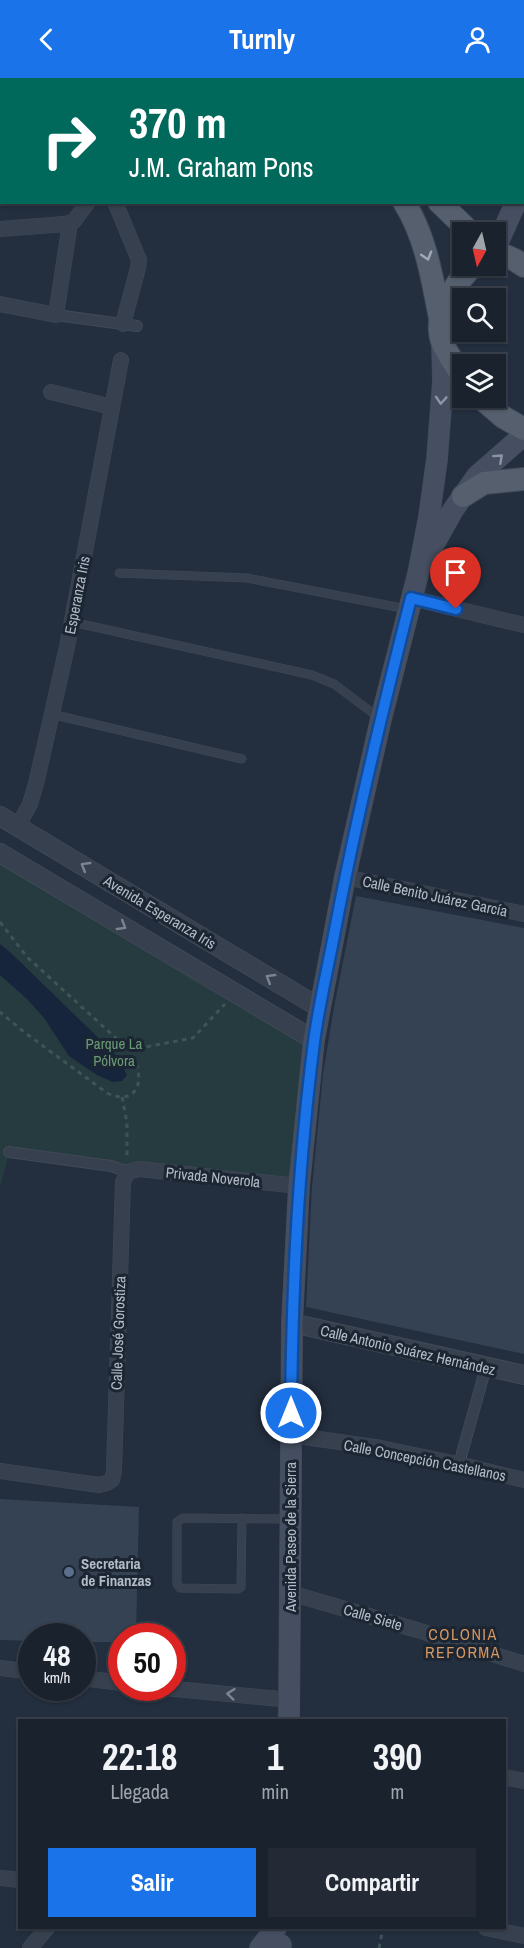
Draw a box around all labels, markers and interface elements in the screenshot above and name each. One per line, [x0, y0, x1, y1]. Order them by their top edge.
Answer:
text: Turnly [229, 21, 295, 57]
icon: back [30, 23, 63, 56]
icon: person [461, 23, 494, 56]
text: 370 m [129, 95, 227, 151]
icon: right [30, 102, 108, 180]
text: J.M. Graham Pons [129, 149, 314, 185]
north arrow [452, 222, 506, 276]
map controls [452, 222, 506, 408]
one-way arrow [420, 250, 432, 261]
button: search [452, 288, 506, 342]
button: layers [452, 354, 506, 408]
one-way arrow [435, 396, 448, 405]
one-way arrow [492, 454, 502, 465]
pin [430, 547, 481, 609]
street label: Esperanza Iris [59, 554, 95, 636]
icon: arrive [439, 556, 472, 589]
one-way arrow [81, 862, 91, 874]
street label: Avenida Esperanza Iris [99, 870, 220, 954]
street label: Calle Benito Juárez García [361, 870, 510, 922]
one-way arrow [116, 919, 126, 931]
one-way arrow [266, 974, 276, 985]
park label: Parque La Pólvora [86, 1033, 143, 1071]
street label: Privada Noverola [165, 1162, 262, 1192]
street label: Calle José Gorostiza [106, 1275, 130, 1390]
street label: Calle Antonio Suárez Hernández [318, 1320, 498, 1380]
position arrow [259, 1381, 323, 1445]
street label: Calle Concepción Castellanos [342, 1434, 508, 1486]
street label: Avenida Paseo de la Sierra [280, 1462, 301, 1613]
place label: Secretaria de Finanzas [81, 1553, 152, 1591]
marker: Secretaria de Finanzas [62, 1565, 76, 1579]
street label: Calle Siete [341, 1599, 405, 1635]
speed limit sign: 50 [108, 1623, 186, 1701]
district label: COLONIA REFORMA [425, 1623, 501, 1663]
text: 48 [43, 1635, 71, 1675]
text: km/h [44, 1667, 70, 1688]
one-way arrow [227, 1688, 236, 1701]
text: 22:18 [102, 1733, 177, 1781]
text: 1 [267, 1733, 283, 1781]
text: 390 [373, 1733, 422, 1781]
text: Llegada [111, 1778, 169, 1805]
text: min [261, 1778, 289, 1805]
text: m [391, 1778, 404, 1805]
button: Salir [48, 1848, 256, 1917]
button: Compartir [268, 1848, 476, 1917]

